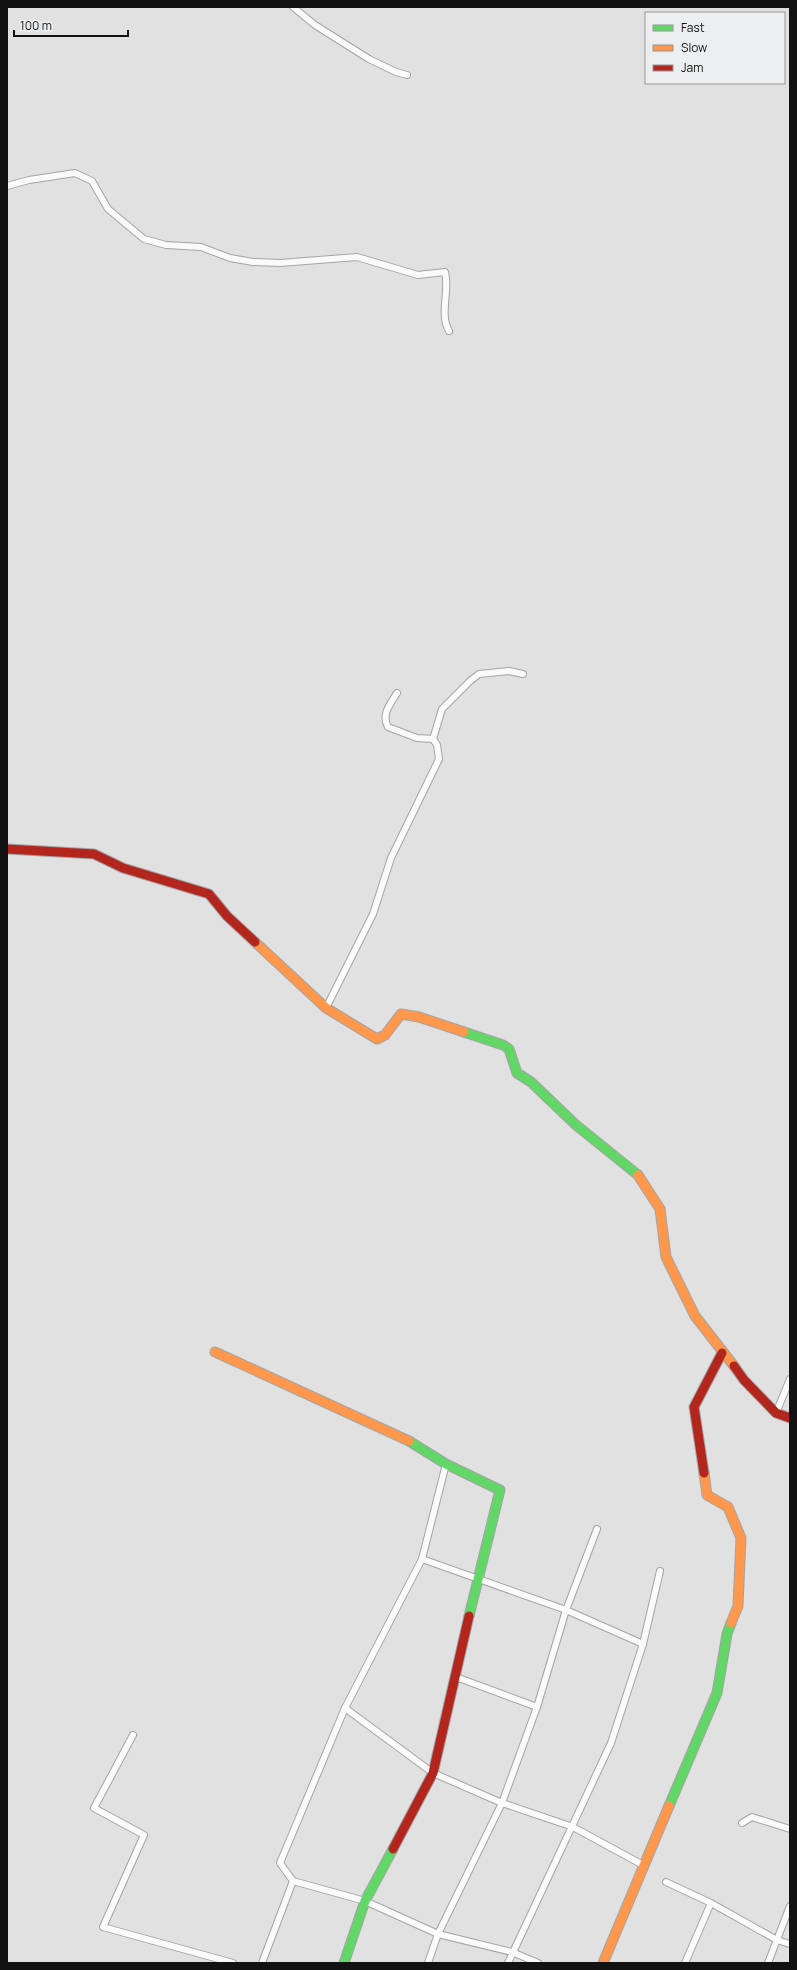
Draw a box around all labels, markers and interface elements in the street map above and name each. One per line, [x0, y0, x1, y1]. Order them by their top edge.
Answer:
scale bar [14, 12, 128, 38]
legend [645, 12, 785, 84]
text: 100 m [20, 17, 52, 34]
text: Fast [681, 19, 705, 36]
text: Slow [681, 39, 707, 56]
text: Jam [681, 59, 703, 76]

